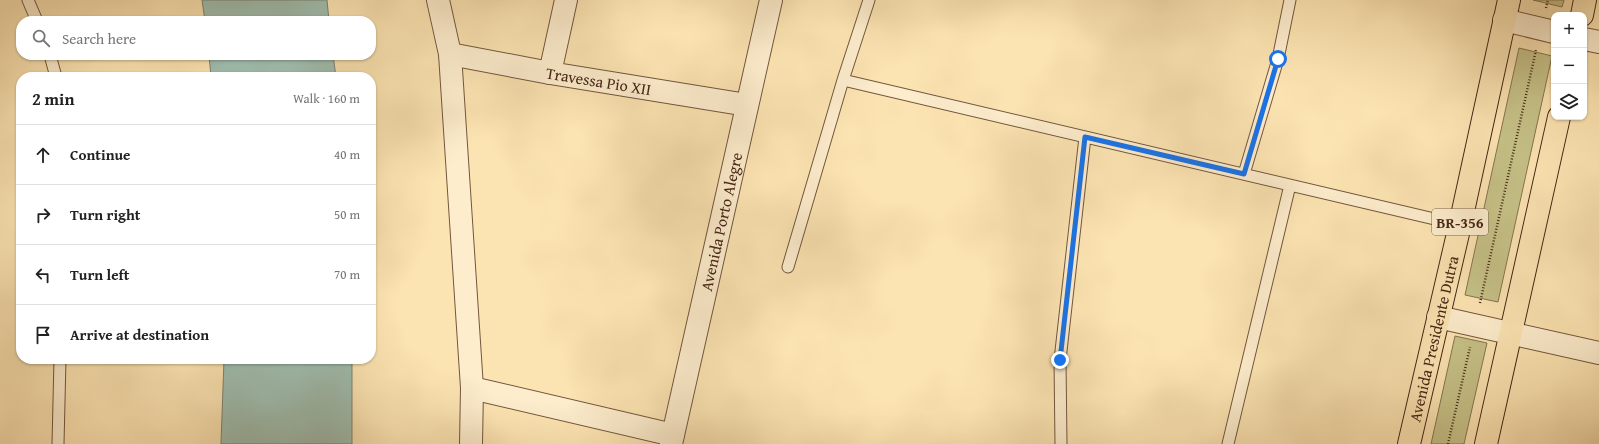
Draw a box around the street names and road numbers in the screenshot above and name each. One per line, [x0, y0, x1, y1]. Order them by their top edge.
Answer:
street label: Travessa Pio XII [544, 61, 653, 101]
street label: Avenida Porto Alegre [694, 150, 748, 293]
road number: BR-356 [1432, 209, 1488, 235]
street label: Avenida Presidente Dutra [1402, 253, 1465, 424]

